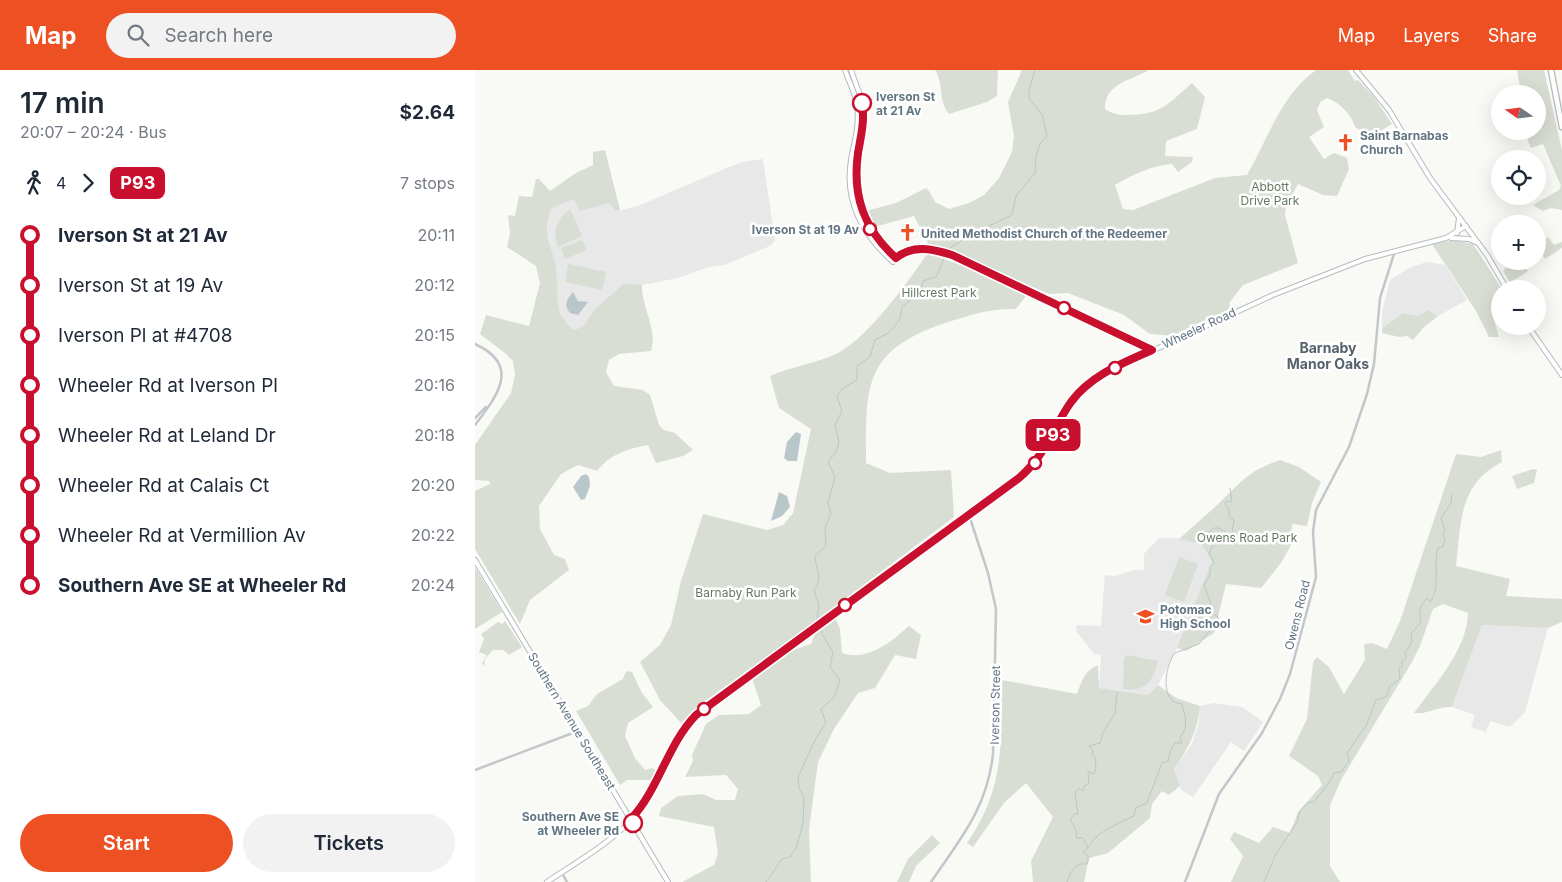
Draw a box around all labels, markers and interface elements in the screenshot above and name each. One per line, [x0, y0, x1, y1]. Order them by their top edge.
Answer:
search box [106, 13, 456, 58]
text: Map [25, 21, 76, 50]
icon: search [124, 21, 152, 49]
text: Search here [164, 24, 273, 47]
text: Map [1338, 25, 1375, 46]
text: Layers [1403, 25, 1460, 46]
text: Share [1488, 25, 1537, 46]
north arrow [1491, 85, 1546, 140]
map controls [1491, 85, 1546, 335]
text: 17 min [20, 86, 105, 120]
place label: Iverson St at 21 Av [876, 89, 936, 118]
marker: Iverson St at 21 Av [852, 93, 872, 113]
text: $2.64 [400, 101, 455, 124]
text: 20:07 – 20:24 · Bus [20, 122, 167, 142]
place label: Saint Barnabas Church [1360, 128, 1449, 157]
church icon: Saint Barnabas Church [1336, 132, 1356, 152]
button: locate [1491, 150, 1546, 205]
icon: walk [20, 169, 48, 197]
icon: forward [74, 169, 102, 197]
text: P93 [120, 172, 155, 193]
text: 4 [56, 173, 66, 193]
text: 7 stops [400, 173, 455, 193]
park label: Abbott Drive Park [1241, 179, 1300, 208]
button: + [1491, 215, 1546, 270]
place label: Iverson St at 19 Av [752, 222, 859, 237]
marker: Iverson St at 19 Av [863, 222, 877, 236]
church icon: United Methodist Church of the Redeemer [897, 223, 917, 243]
text: Iverson St at 21 Av [58, 224, 228, 247]
text: 20:11 [418, 225, 455, 245]
place label: United Methodist Church of the Redeemer [921, 226, 1167, 241]
text: Iverson St at 19 Av [58, 274, 223, 297]
text: 20:12 [414, 275, 455, 295]
button: − [1491, 280, 1546, 335]
park label: Hillcrest Park [901, 285, 977, 300]
unlabelled marker [1057, 301, 1071, 315]
street label: Wheeler Road [1160, 304, 1238, 352]
text: Iverson Pl at #4708 [58, 324, 233, 347]
text: 20:15 [414, 325, 455, 345]
district label: Barnaby Manor Oaks [1287, 339, 1369, 372]
unlabelled marker [1108, 361, 1122, 375]
text: Wheeler Rd at Iverson Pl [58, 374, 278, 397]
text: 20:16 [414, 375, 455, 395]
line badge: P93 [1024, 419, 1082, 451]
text: Wheeler Rd at Leland Dr [58, 424, 276, 447]
text: P93 [1036, 424, 1070, 445]
text: 20:18 [414, 425, 455, 445]
unlabelled marker [1028, 456, 1042, 470]
text: Wheeler Rd at Calais Ct [58, 474, 269, 497]
text: 20:20 [411, 475, 455, 495]
text: Wheeler Rd at Vermillion Av [58, 524, 306, 547]
text: 20:22 [411, 525, 455, 545]
park label: Owens Road Park [1197, 530, 1298, 545]
text: Southern Ave SE at Wheeler Rd [58, 574, 346, 597]
text: 20:24 [411, 575, 455, 595]
street label: Owens Road [1281, 578, 1313, 652]
park label: Barnaby Run Park [695, 585, 797, 600]
unlabelled marker [838, 598, 852, 612]
place label: Potomac High School [1160, 602, 1230, 631]
school or university icon: Potomac High School [1136, 606, 1156, 626]
street label: Southern Avenue Southeast [525, 649, 619, 793]
street label: Iverson Street [987, 665, 1003, 745]
unlabelled marker [697, 702, 711, 716]
place label: Southern Ave SE at Wheeler Rd [522, 809, 619, 838]
marker: Southern Ave SE at Wheeler Rd [623, 813, 643, 833]
button: Start [20, 814, 233, 872]
button: Tickets [243, 814, 455, 872]

